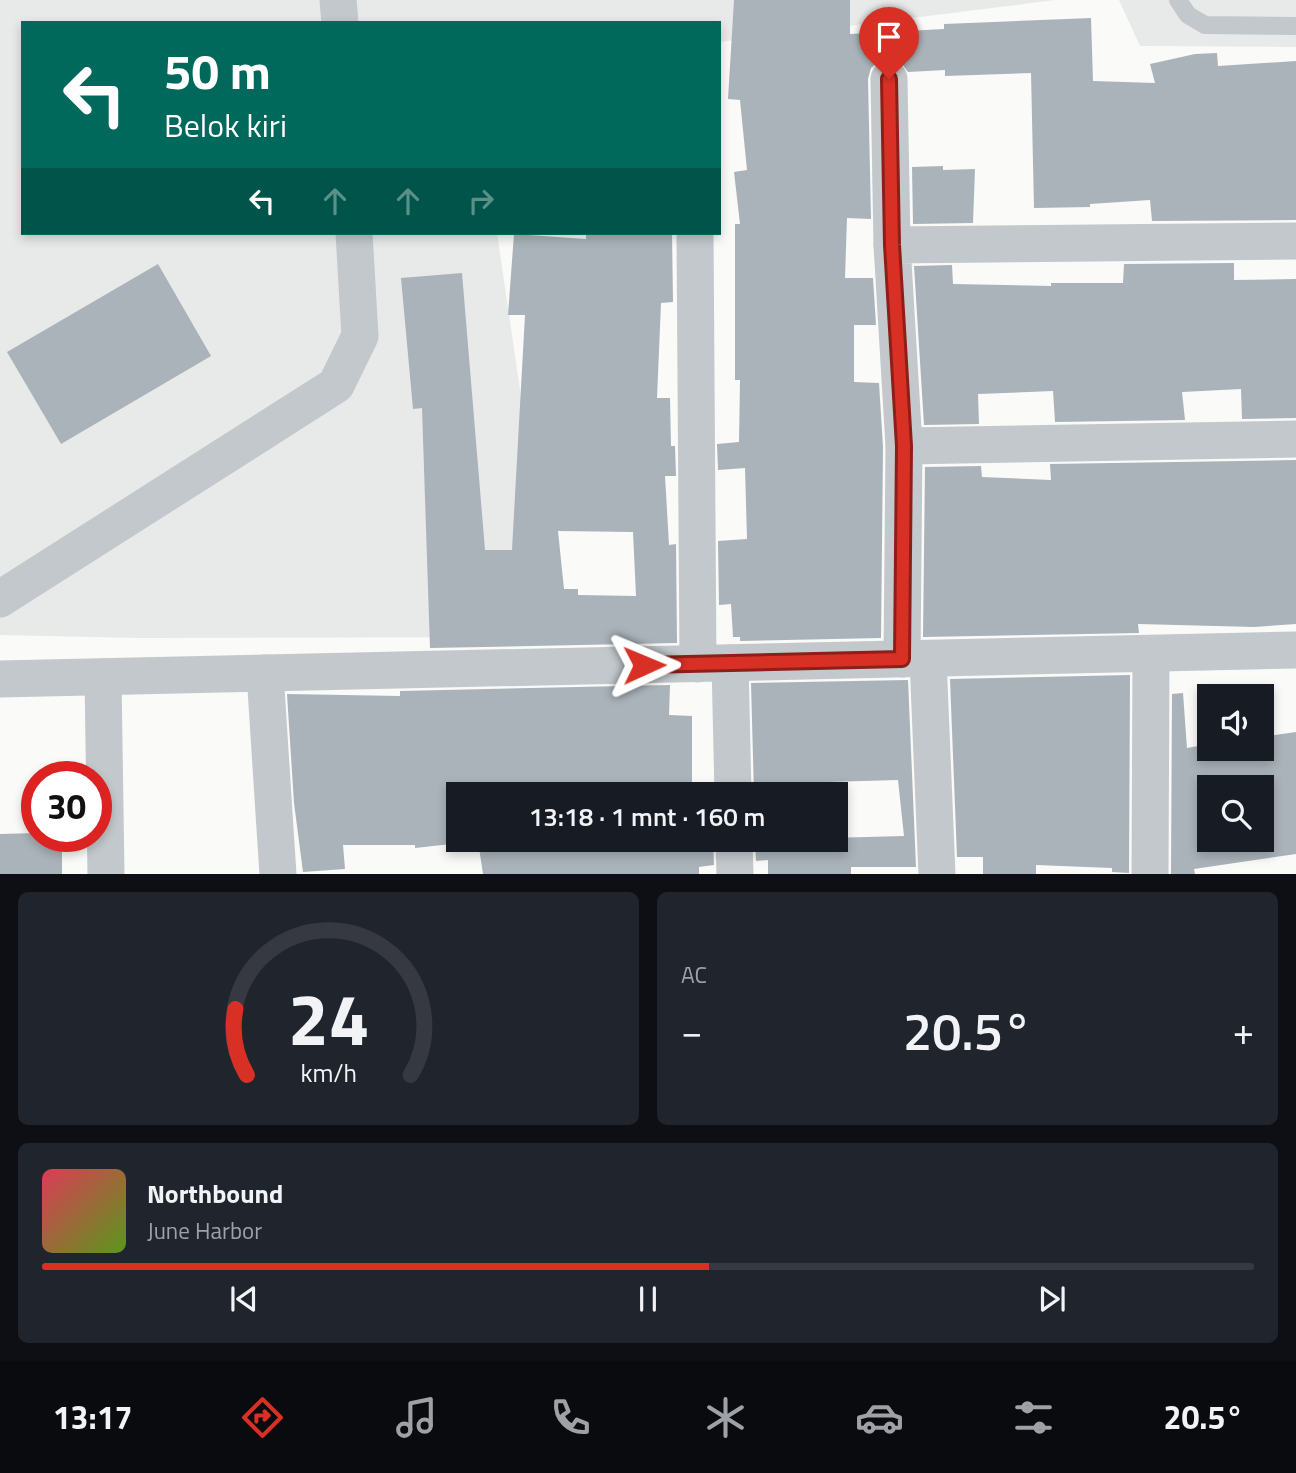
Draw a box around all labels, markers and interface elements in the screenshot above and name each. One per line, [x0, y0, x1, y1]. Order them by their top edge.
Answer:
pin [859, 7, 919, 79]
icon: arrive [870, 18, 908, 56]
text: 50 m [164, 33, 271, 108]
icon: left [49, 49, 140, 140]
text: Belok kiri [164, 101, 287, 149]
icon: left [243, 182, 281, 220]
icon: ahead [316, 182, 354, 220]
icon: ahead [389, 182, 427, 220]
icon: right [462, 182, 500, 220]
position arrow [607, 628, 681, 702]
map controls [1197, 684, 1274, 852]
button: sound [1197, 684, 1274, 761]
speed limit sign: 30 [21, 761, 112, 852]
button: search [1197, 775, 1274, 852]
text: 13:18 · 1 mnt · 160 m [529, 797, 765, 836]
text: AC [681, 957, 707, 992]
text: 24 [288, 963, 369, 1073]
text: 20.5° [903, 991, 1032, 1070]
text: − [681, 1002, 702, 1060]
text: + [1233, 1002, 1254, 1060]
text: km/h [300, 1053, 357, 1091]
text: Northbound [147, 1174, 283, 1213]
text: June Harbor [147, 1213, 262, 1248]
icon: previous [225, 1280, 263, 1318]
icon: pause [629, 1280, 667, 1318]
icon: next [1033, 1280, 1071, 1318]
text: 13:17 [53, 1393, 133, 1441]
icon: directions [238, 1393, 287, 1442]
icon: music [392, 1393, 441, 1442]
icon: phone [546, 1393, 595, 1442]
icon: climate [701, 1393, 750, 1442]
icon: car [855, 1393, 904, 1442]
icon: filters [1009, 1393, 1058, 1442]
text: 20.5° [1163, 1393, 1243, 1441]

